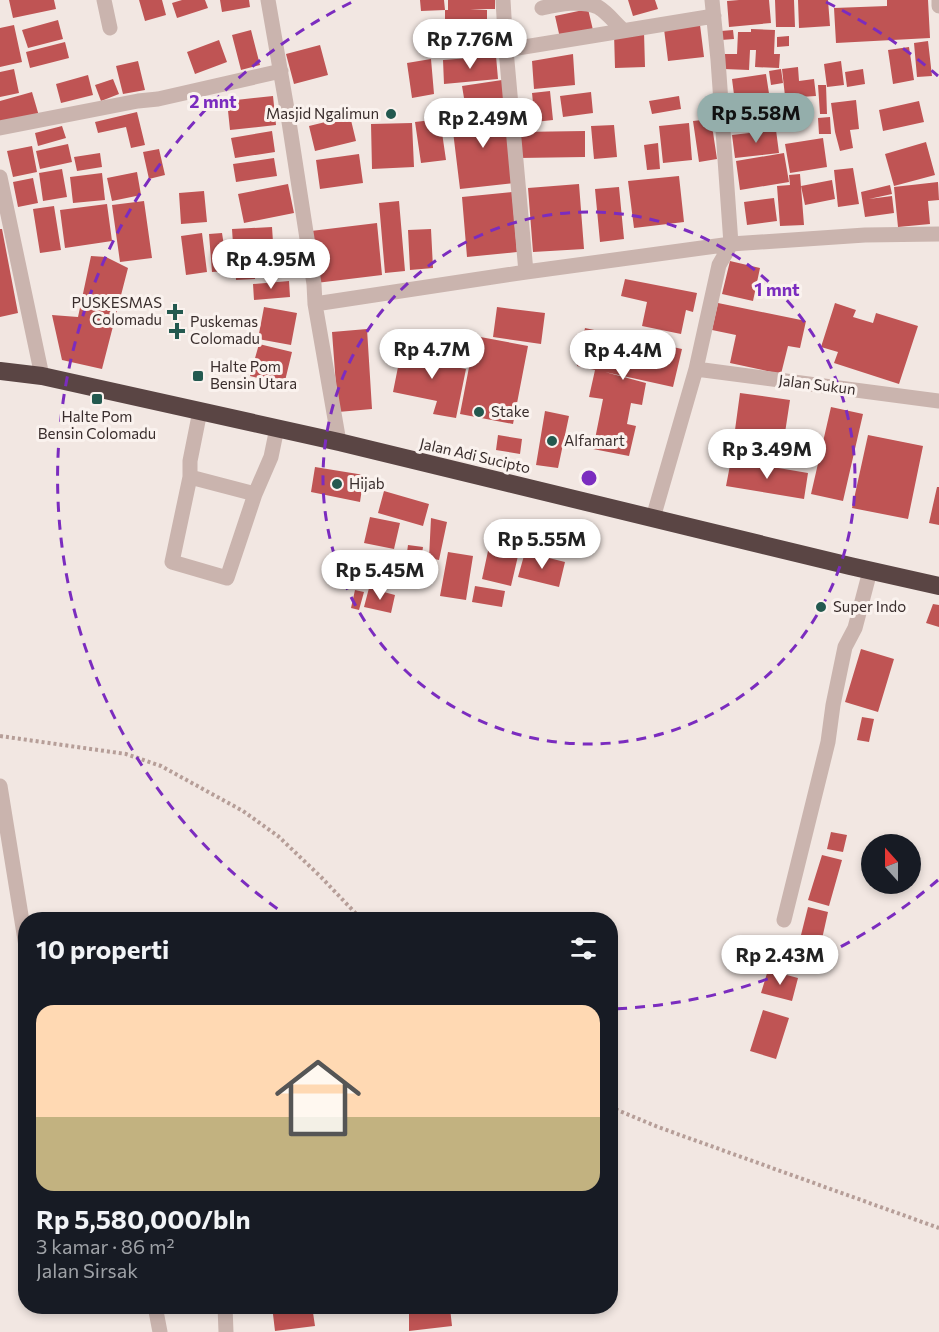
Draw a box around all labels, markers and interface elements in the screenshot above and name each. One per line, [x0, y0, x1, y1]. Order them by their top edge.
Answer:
pin: Rp 7.76M [408, 19, 532, 70]
text: Rp 7.76M [427, 26, 513, 50]
text: 2 mnt [189, 90, 237, 112]
pin: Rp 5.58M [694, 93, 818, 144]
pin: Rp 2.49M [421, 98, 545, 149]
text: Rp 5.58M [711, 100, 801, 124]
place label: Masjid Ngalimun [266, 104, 379, 122]
text: Rp 2.49M [438, 105, 528, 129]
marker: Masjid Ngalimun [384, 107, 398, 121]
pin: Rp 4.95M [209, 239, 333, 290]
text: Rp 4.95M [226, 246, 316, 270]
text: 1 mnt [754, 278, 800, 300]
place label: PUSKESMAS Colomadu [72, 293, 162, 328]
marker: PUSKESMAS Colomadu [166, 303, 184, 321]
place label: Puskemas Colomadu [190, 312, 260, 347]
marker: Puskemas Colomadu [168, 322, 186, 340]
pin: Rp 4.7M [377, 329, 487, 380]
pin: Rp 4.4M [568, 330, 678, 381]
text: Rp 4.7M [393, 336, 471, 360]
text: Rp 4.4M [584, 337, 662, 361]
place label: Halte Pom Bensin Utara [210, 357, 297, 392]
marker: Halte Pom Bensin Utara [191, 369, 205, 383]
street label: Jalan Sukun [778, 370, 857, 398]
marker: Halte Pom Bensin Colomadu [90, 392, 104, 406]
place label: Stake [491, 402, 529, 420]
marker: Stake [472, 405, 486, 419]
place label: Halte Pom Bensin Colomadu [38, 407, 156, 442]
pin: Rp 3.49M [705, 429, 829, 480]
place label: Alfamart [564, 431, 625, 449]
street label: Jalan Adi Sucipto [418, 434, 532, 477]
marker: Alfamart [545, 434, 559, 448]
text: Rp 3.49M [722, 436, 812, 460]
centre of rings [579, 468, 599, 488]
place label: Hijab [349, 474, 385, 492]
marker: Hijab [330, 477, 344, 491]
pin: Rp 5.55M [480, 519, 604, 570]
text: Rp 5.55M [498, 526, 586, 550]
pin: Rp 5.45M [318, 550, 442, 601]
text: Rp 5.45M [335, 557, 425, 581]
place label: Super Indo [833, 597, 906, 615]
marker: Super Indo [814, 600, 828, 614]
north arrow [861, 834, 921, 894]
map controls [861, 834, 921, 894]
icon: filters [567, 932, 600, 965]
text: 10 properti [36, 933, 169, 964]
pin: Rp 2.43M [718, 935, 842, 986]
text: Rp 2.43M [735, 942, 825, 966]
icon: home [264, 1044, 372, 1152]
text: Rp 5,580,000/bln [36, 1203, 251, 1234]
text: 3 kamar · 86 m² [36, 1234, 174, 1258]
text: Jalan Sirsak [36, 1258, 138, 1282]

